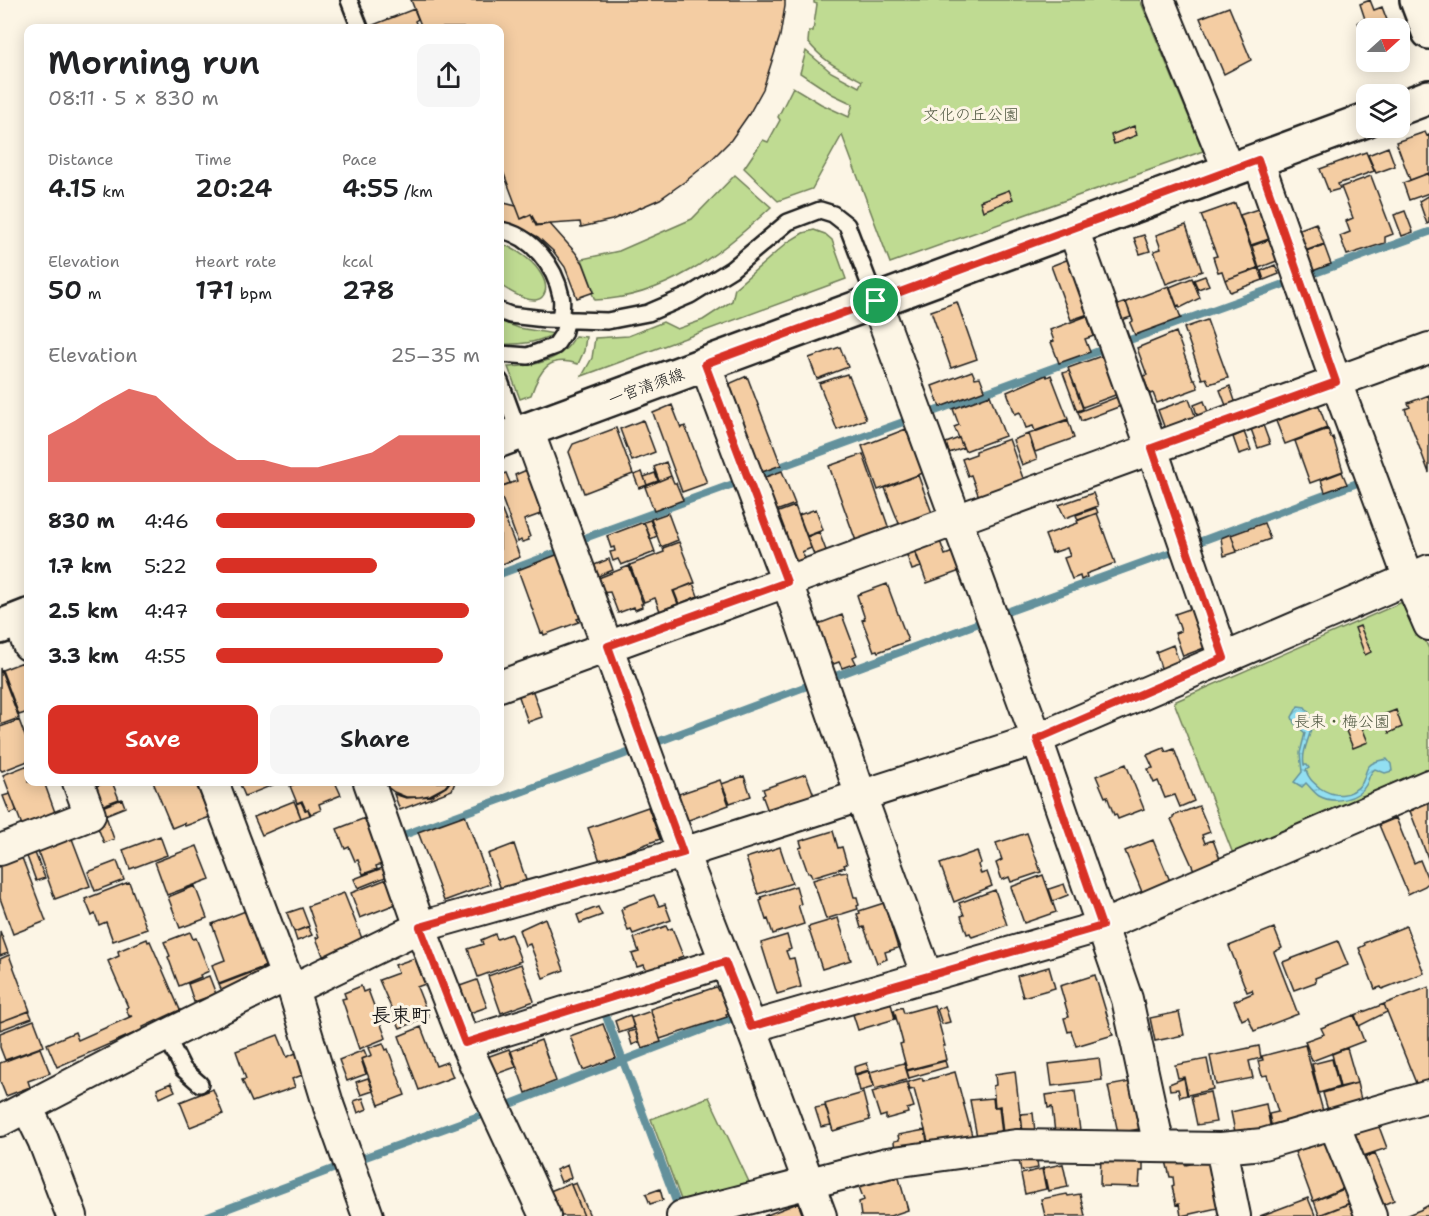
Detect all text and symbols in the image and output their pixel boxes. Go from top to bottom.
north arrow [1356,18,1410,72]
map controls [1356,18,1410,138]
text: Morning run [48,40,260,85]
button: share [417,44,480,107]
button: layers [1356,84,1410,138]
text: 08:11 · 5 × 830 m [48,85,219,111]
park label: 文化の丘公園 [923,104,1019,125]
text: Distance [48,149,114,170]
text: Time [195,149,232,170]
text: Pace [342,149,377,170]
text: 4.15 [48,170,97,205]
text: 20:24 [195,170,273,205]
text: 4:55 [342,170,399,205]
text: km [97,181,125,202]
text: /km [399,181,433,202]
text: Elevation [48,251,120,272]
text: Heart rate [195,251,277,272]
text: kcal [342,251,373,272]
text: 50 [48,272,82,307]
text: 171 [195,272,234,307]
text: 278 [342,272,395,307]
pin [850,275,901,326]
text: m [82,283,101,304]
text: bpm [234,283,272,304]
icon: arrive [859,284,892,317]
text: Elevation [48,342,138,368]
text: 25–35 m [390,342,480,368]
street label: 一宮清須線 [605,363,687,410]
text: 830 m [48,508,115,534]
text: 4:46 [144,508,189,534]
text: 1.7 km [48,553,112,579]
text: 5:22 [144,553,187,579]
text: 2.5 km [48,598,118,624]
text: 4:47 [144,598,188,624]
text: 3.3 km [48,643,119,669]
text: 4:55 [144,643,186,669]
button: Save [48,705,258,774]
button: Share [270,705,480,774]
park label: 長束・梅公園 [1294,711,1390,732]
district label: 長束町 [371,1002,431,1028]

